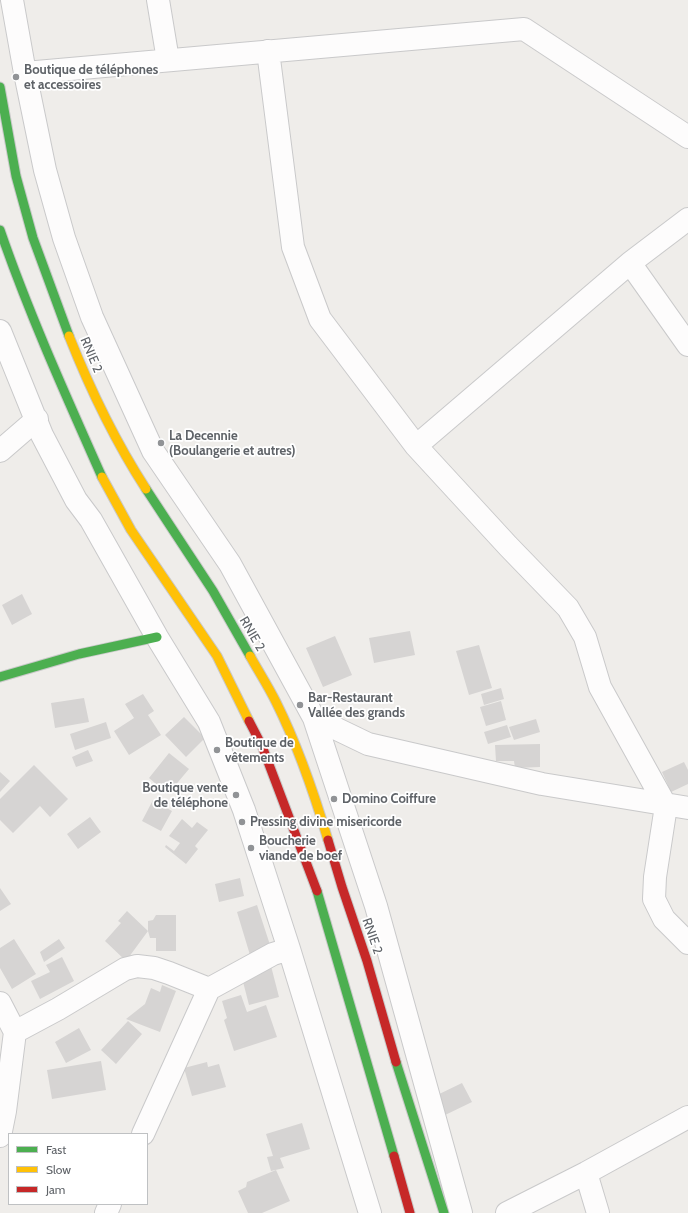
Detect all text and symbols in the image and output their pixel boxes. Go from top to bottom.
place label: Boutique de téléphones et accessoires [24,62,158,93]
marker: Boutique de téléphones et accessoires [11,72,21,82]
street label: RNIE 2 [77,335,105,375]
place label: La Decennie (Boulangerie et autres) [169,428,296,459]
marker: La Decennie (Boulangerie et autres) [156,438,166,448]
street label: RNIE 2 [236,614,268,654]
place label: Bar-Restaurant Vallée des grands [308,690,405,721]
marker: Bar-Restaurant Vallée des grands [295,700,305,710]
place label: Boutique de vêtements [225,735,294,766]
marker: Boutique de vêtements [212,745,222,755]
place label: Boutique vente de téléphone [142,780,228,811]
marker: Boutique vente de téléphone [231,790,241,800]
place label: Domino Coiffure [342,791,436,807]
marker: Domino Coiffure [329,794,339,804]
place label: Pressing divine misericorde [250,814,402,830]
marker: Pressing divine misericorde [237,817,247,827]
place label: Boucherie viande de boef [259,833,342,864]
marker: Boucherie viande de boef [246,843,256,853]
street label: RNIE 2 [359,916,385,956]
legend [8,1133,148,1205]
text: Fast [46,1142,66,1157]
text: Slow [46,1162,71,1177]
text: Jam [46,1182,65,1197]

